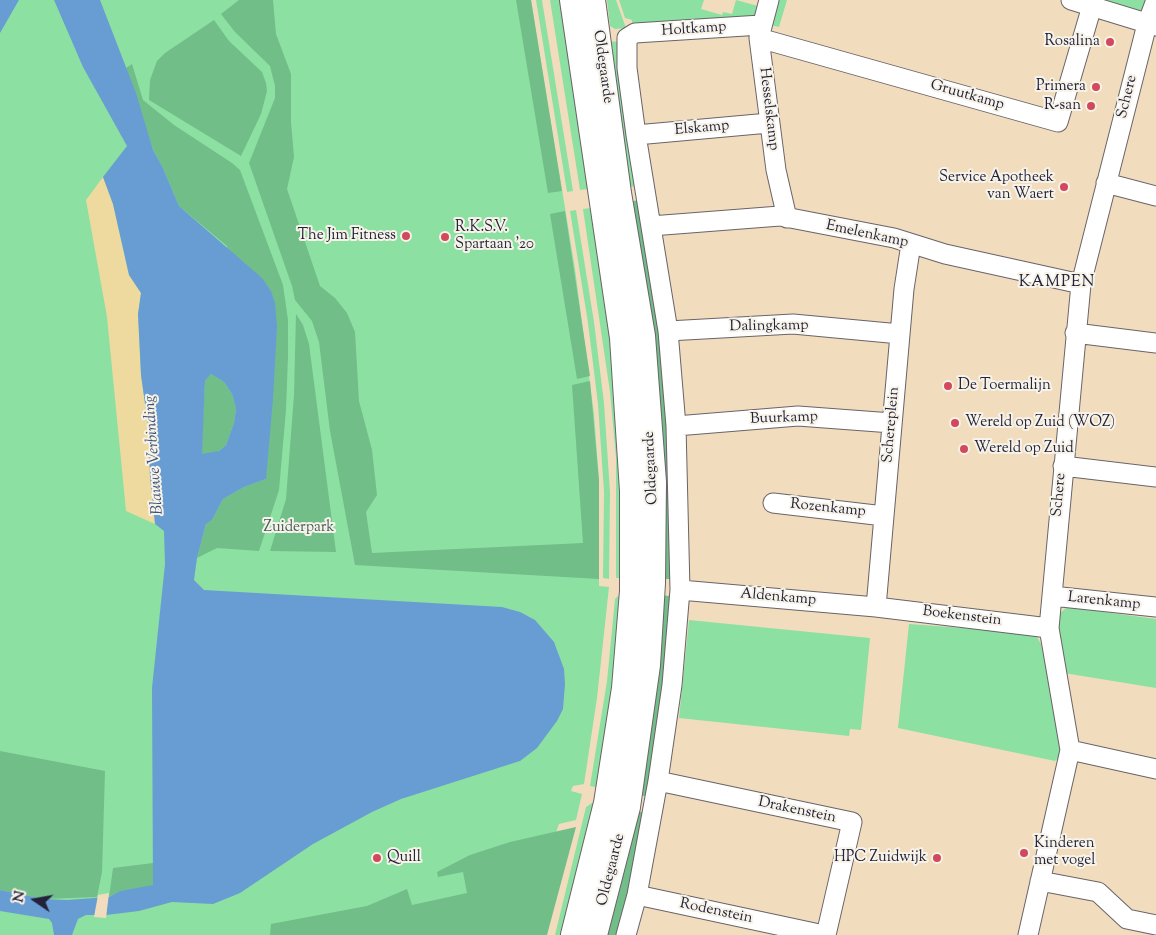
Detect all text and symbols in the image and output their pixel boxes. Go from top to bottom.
street label: Holtkamp [661,19,727,41]
street label: Oldegaarde [588,29,616,105]
place label: Rosalina [1044,33,1100,51]
marker: Rosalina [1104,36,1116,48]
street label: Hesselskamp [754,67,782,151]
street label: Schere [1114,74,1142,120]
street label: Gruutkamp [928,77,1006,115]
place label: Primera [1036,78,1086,96]
marker: Primera [1090,81,1102,93]
place label: R-san [1044,97,1081,115]
marker: R-san [1085,100,1097,112]
street label: Elskamp [674,118,730,140]
place label: Service Apotheek van Waert [939,169,1054,204]
marker: Service Apotheek van Waert [1058,181,1070,193]
street label: Emelenkamp [824,217,910,253]
place label: R.K.S.V. Spartaan '20 [455,219,534,254]
place label: The Jim Fitness [298,227,396,245]
marker: The Jim Fitness [400,230,412,242]
marker: R.K.S.V. Spartaan '20 [439,231,451,243]
district label: KAMPEN [1018,273,1096,293]
street label: Dalingkamp [729,317,809,337]
place label: De Toermalijn [958,377,1051,395]
marker: De Toermalijn [942,380,954,392]
street label: Schereplein [880,386,904,464]
water label: Blauwe Verbinding [141,395,169,515]
street label: Buurkamp [750,409,818,429]
place label: Wereld op Zuid (WOZ) [965,414,1115,432]
marker: Wereld op Zuid (WOZ) [949,417,961,429]
street label: Oldegaarde [641,431,663,505]
place label: Wereld op Zuid [974,440,1074,458]
marker: Wereld op Zuid [958,443,970,455]
street label: Schere [1049,472,1071,518]
street label: Rozenkamp [789,496,867,522]
park label: Zuiderpark [264,519,334,537]
street label: Aldenkamp [739,586,817,610]
street label: Larenkamp [1067,589,1141,615]
street label: Boekenstein [921,603,1003,631]
street label: Drakenstein [756,794,838,828]
street label: Oldegaarde [594,832,630,908]
place label: Kinderen met vogel [1034,835,1095,870]
marker: Kinderen met vogel [1018,847,1030,859]
place label: Quill [387,849,421,867]
place label: HPC Zuidwijk [834,849,927,867]
marker: Quill [371,852,383,864]
marker: HPC Zuidwijk [931,852,943,864]
north arrow [10,875,60,925]
text: N [9,889,31,904]
street label: Rodenstein [678,896,754,928]

